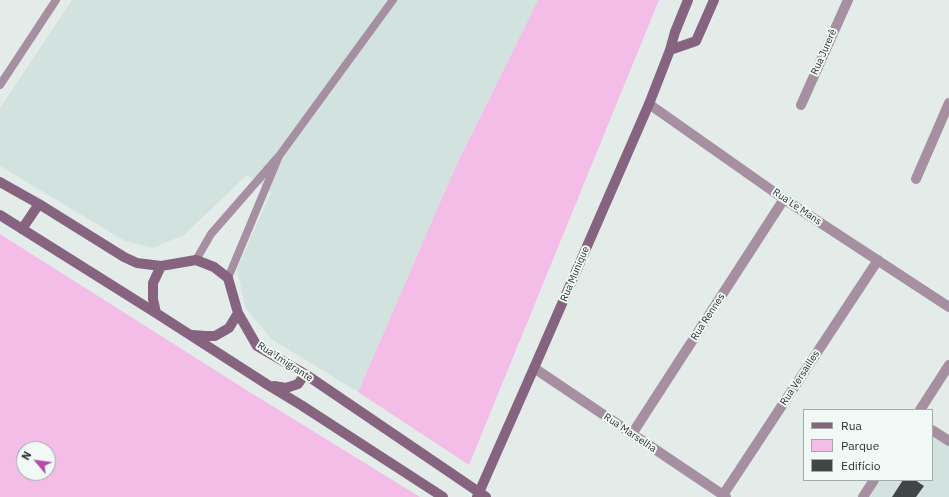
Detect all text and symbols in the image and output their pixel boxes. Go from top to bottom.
street label: Rua Jurerê [809,27,839,77]
street label: Rua Le Mans [770,186,824,228]
street label: Rua Munique [558,245,592,303]
street label: Rua Rennes [688,291,728,343]
street label: Rua Imigrante [255,340,315,384]
street label: Rua Versailles [778,348,822,408]
legend [803,409,933,481]
street label: Rua Marselha [601,411,659,455]
text: Rua [841,418,862,433]
text: Parque [841,438,879,453]
north arrow [16,441,56,481]
text: N [18,449,34,463]
text: Edifício [841,458,880,473]

